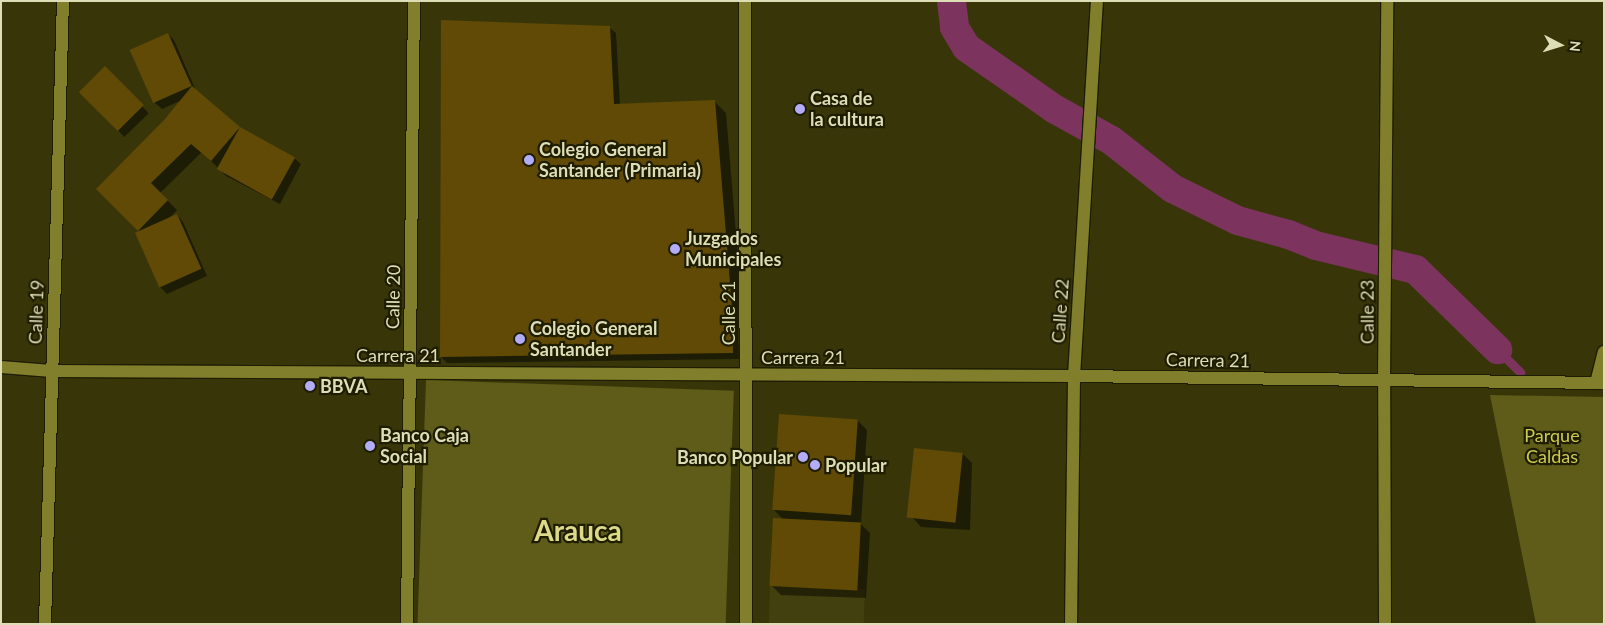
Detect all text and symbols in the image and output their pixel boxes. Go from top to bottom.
north arrow [1535,20,1585,70]
text: N [1567,40,1584,52]
place label: Casa de la cultura [810,88,884,130]
marker: Casa de la cultura [794,103,806,115]
place label: Colegio General Santander (Primaria) [539,139,701,182]
marker: Colegio General Santander (Primaria) [523,154,535,166]
place label: Juzgados Municipales [685,228,781,270]
marker: Juzgados Municipales [669,243,681,255]
street label: Calle 20 [382,265,404,329]
street label: Calle 22 [1047,278,1073,344]
street label: Calle 19 [24,279,48,345]
street label: Calle 23 [1356,280,1378,344]
street label: Calle 21 [717,281,739,345]
place label: Colegio General Santander [530,318,657,360]
marker: Colegio General Santander [514,333,526,345]
street label: Carrera 21 [356,344,440,366]
street label: Carrera 21 [761,346,845,368]
street label: Carrera 21 [1166,348,1250,372]
place label: BBVA [320,375,367,397]
marker: BBVA [304,380,316,392]
place label: Banco Caja Social [380,425,469,468]
park label: Parque Caldas [1524,425,1580,468]
marker: Banco Caja Social [364,440,376,452]
place label: Banco Popular [677,446,793,468]
marker: Banco Popular [797,451,809,463]
place label: Popular [825,454,887,476]
marker: Popular [809,459,821,471]
district label: Arauca [534,513,622,547]

